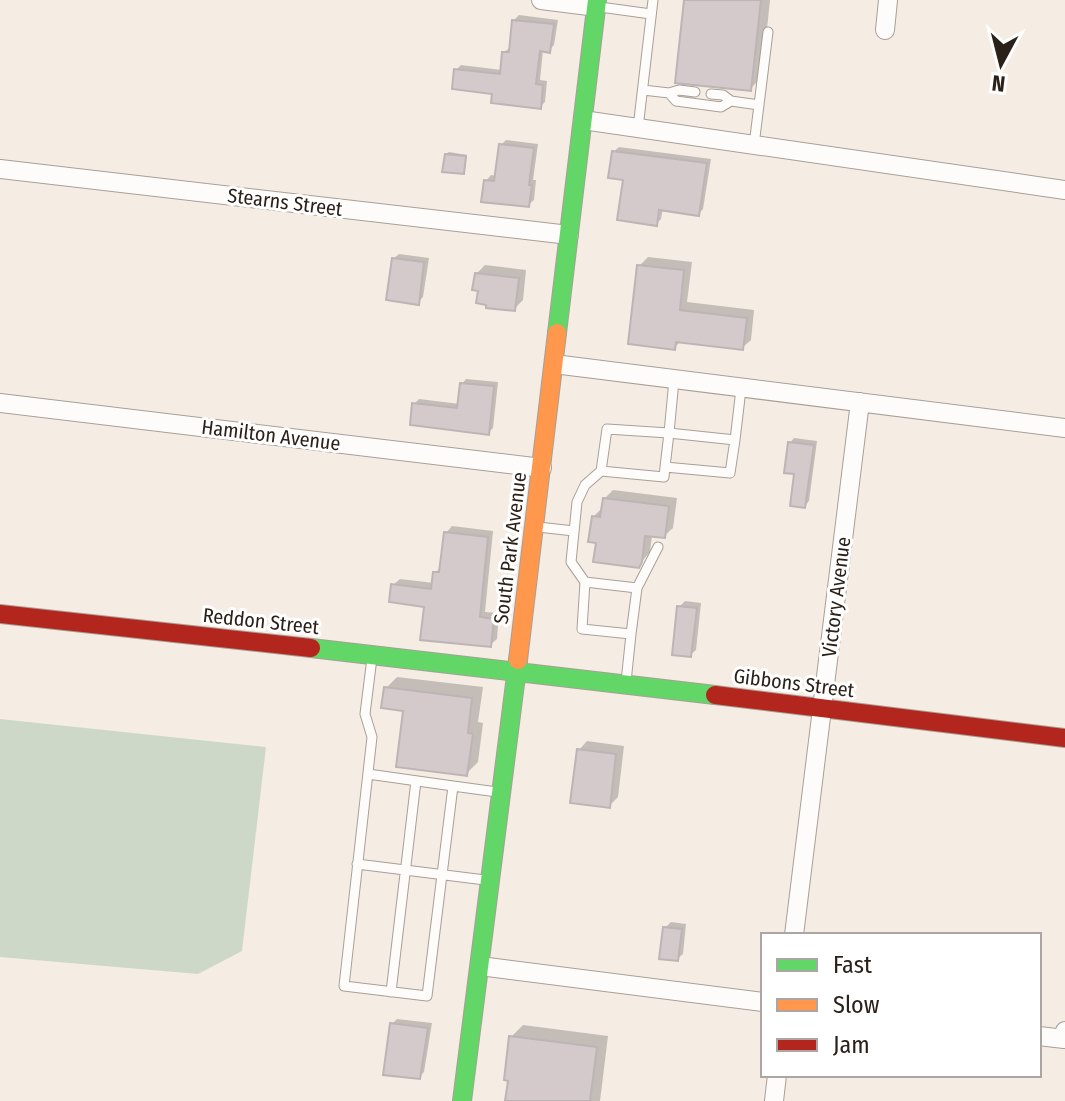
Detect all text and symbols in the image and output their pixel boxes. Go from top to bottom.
north arrow [961,24,1041,104]
text: N [990,69,1007,98]
street label: Stearns Street [226,183,344,221]
street label: Hamilton Avenue [200,415,342,455]
street label: South Park Avenue [489,471,531,625]
street label: Victory Avenue [817,535,855,659]
street label: Reddon Street [202,603,321,639]
street label: Gibbons Street [732,664,856,702]
legend [761,933,1041,1077]
text: Fast [833,951,872,979]
text: Slow [833,991,880,1019]
text: Jam [833,1031,870,1059]

